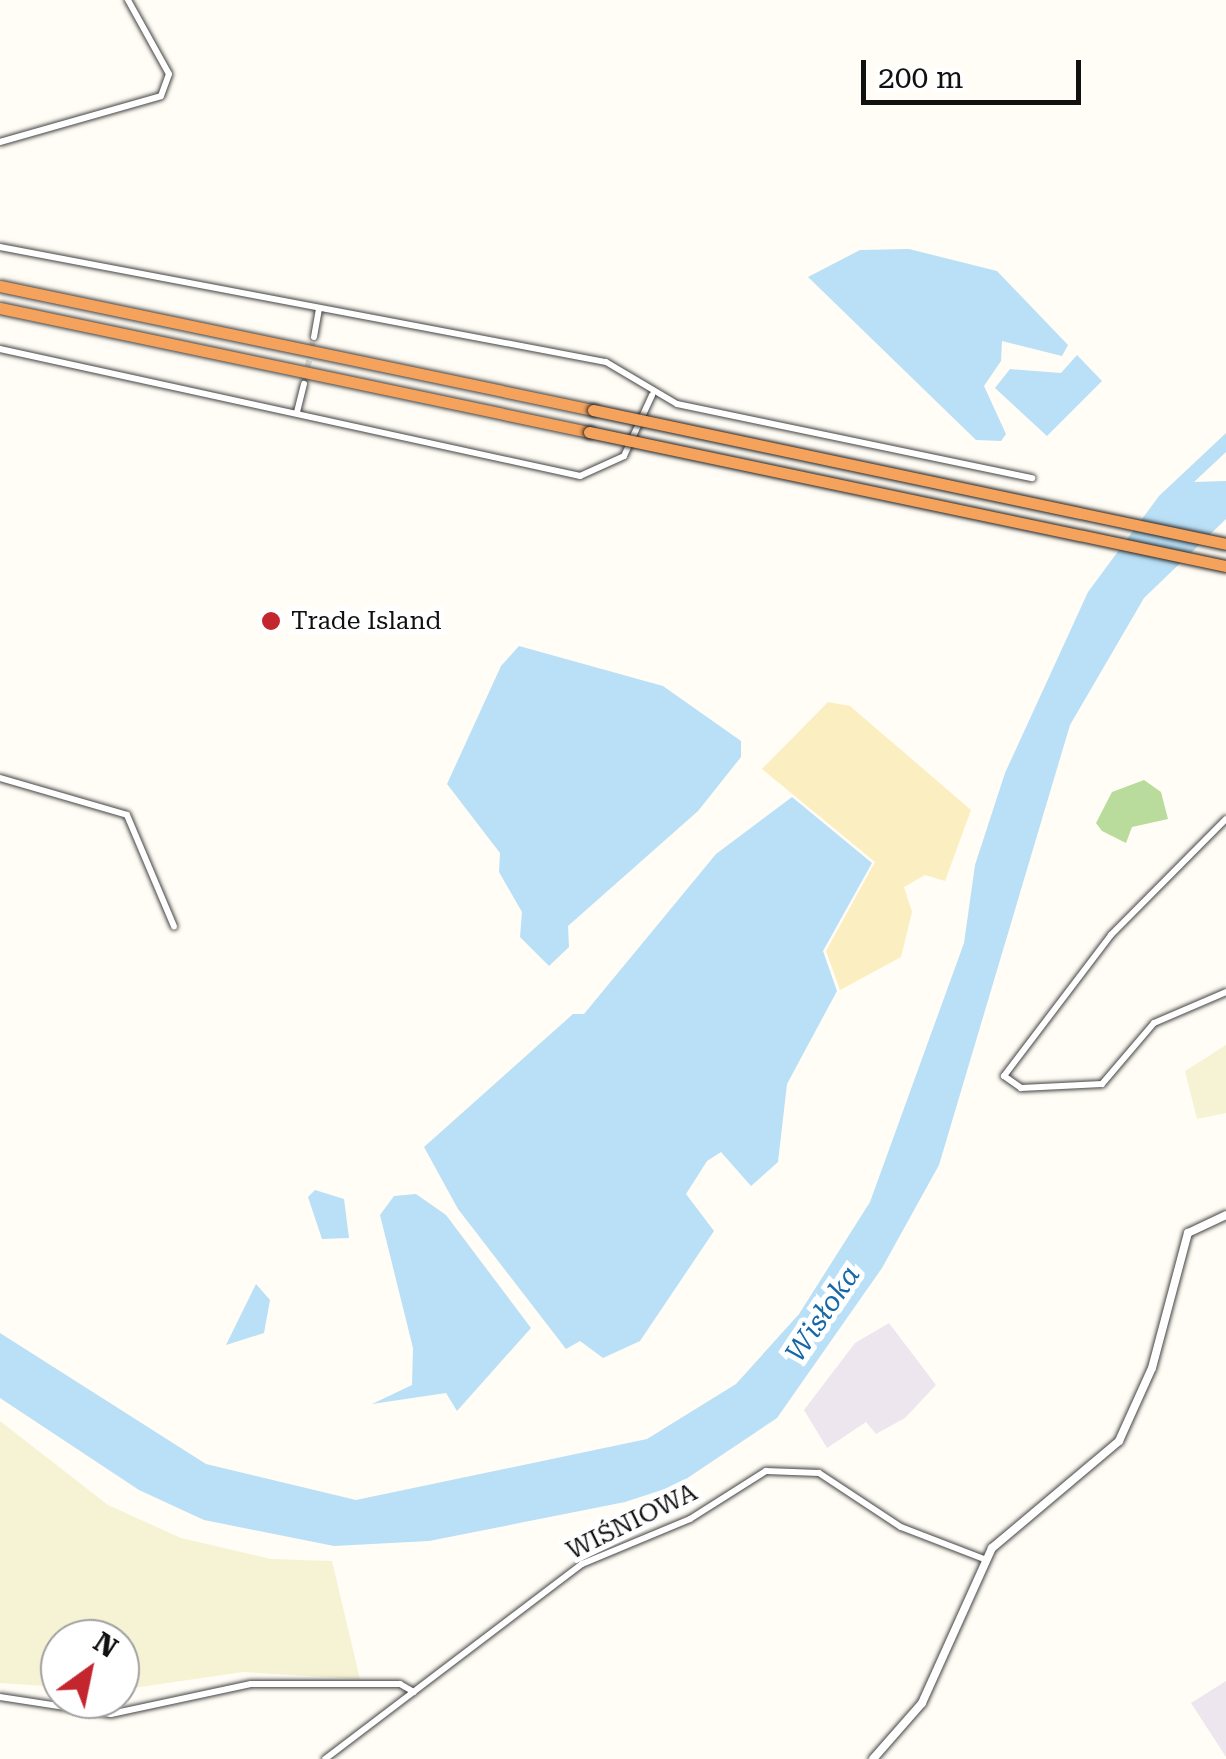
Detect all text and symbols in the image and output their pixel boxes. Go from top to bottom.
scale bar [866,40,1086,102]
text: 200 m [878,60,963,95]
place label: Trade Island [291,606,442,636]
marker: Trade Island [260,610,282,632]
water label: Wisłoka [779,1260,867,1368]
street label: WIŚNIOWA [562,1478,702,1566]
north arrow [40,1619,140,1719]
text: N [87,1625,124,1665]

